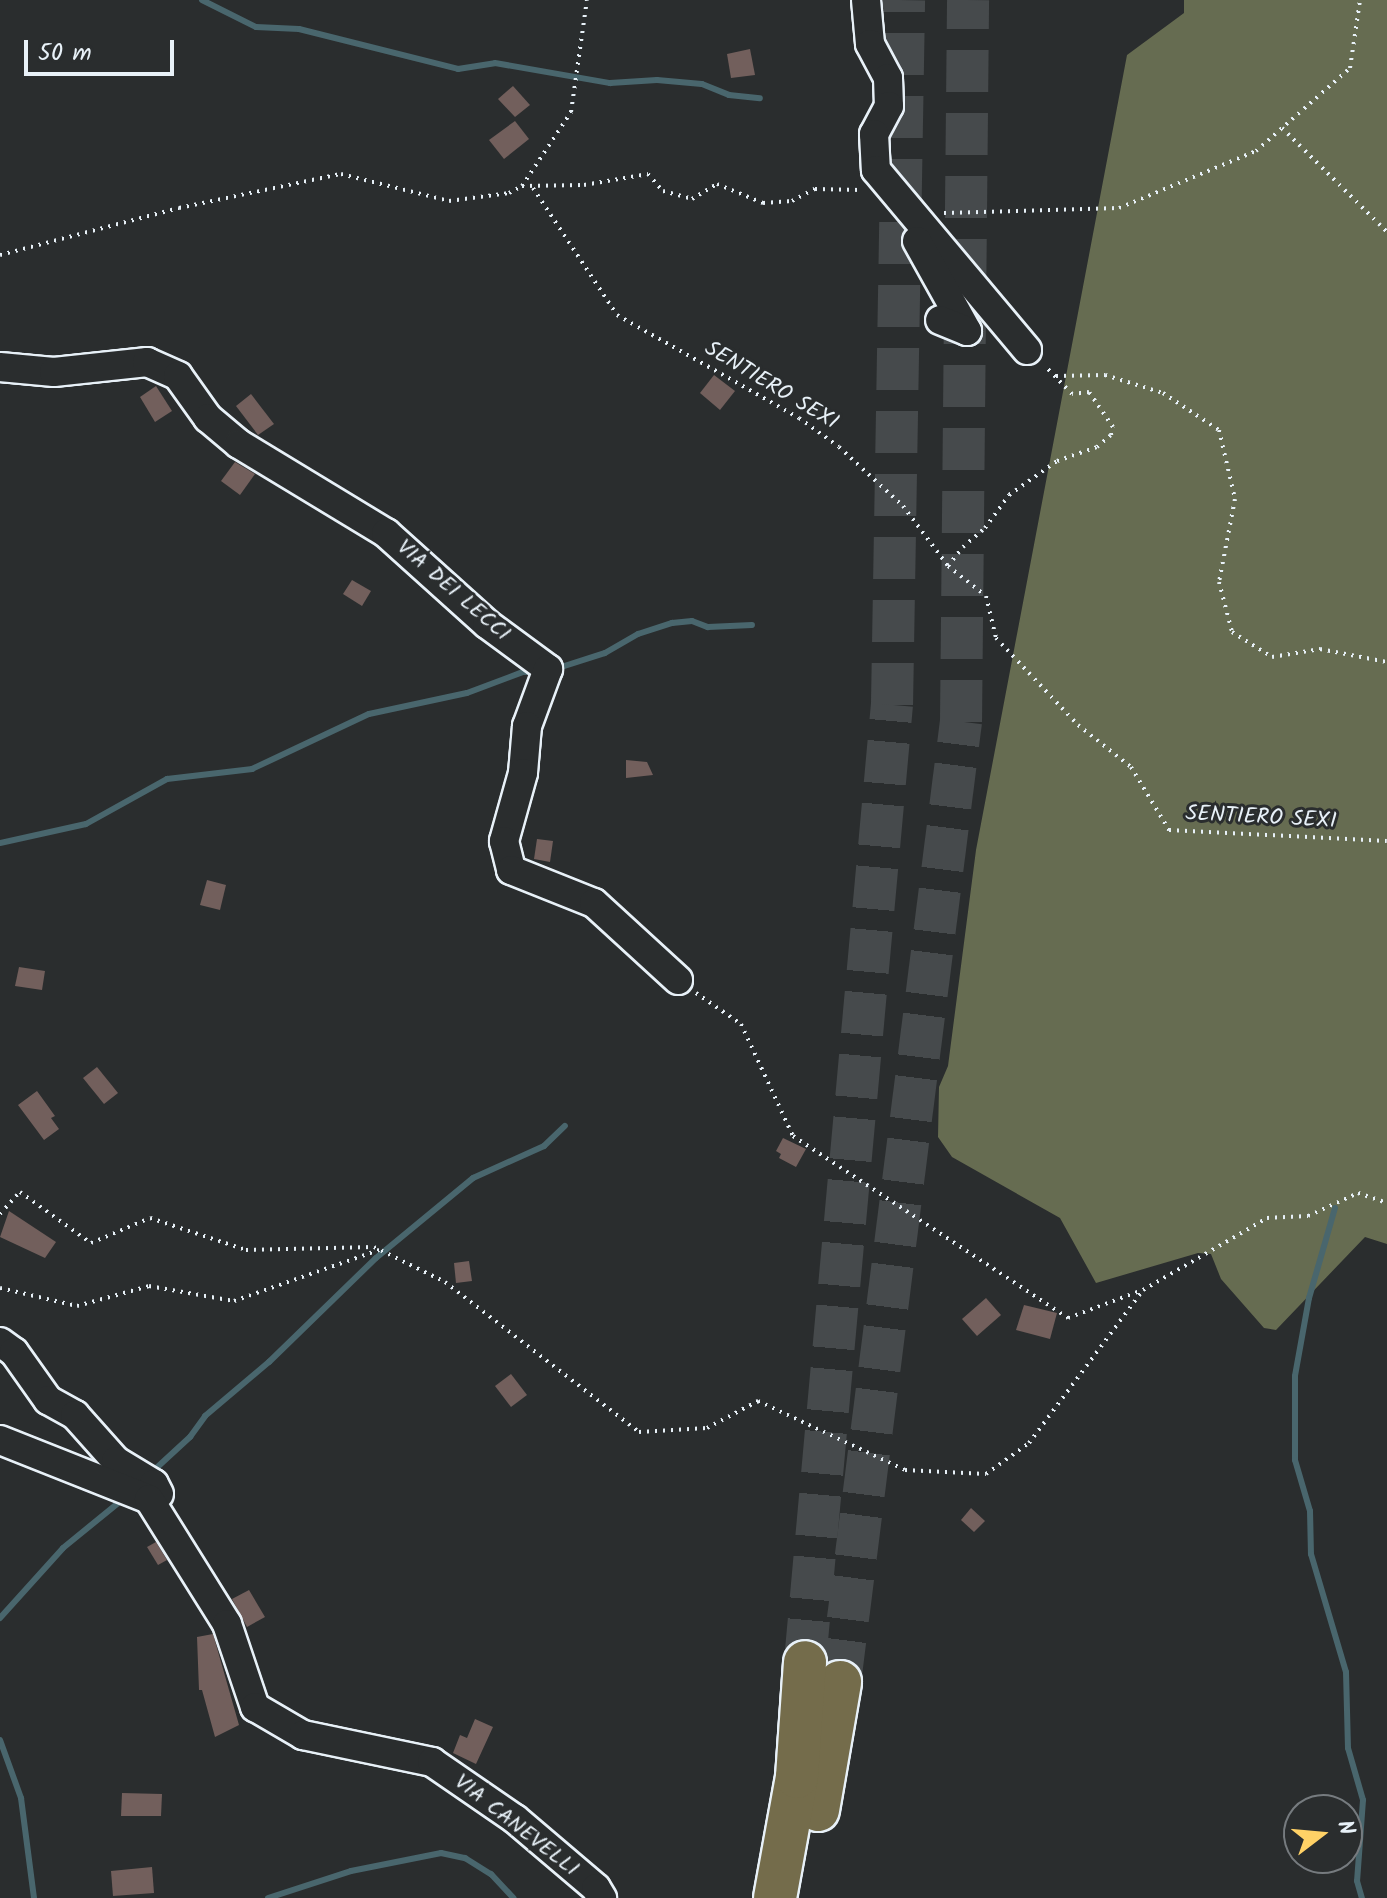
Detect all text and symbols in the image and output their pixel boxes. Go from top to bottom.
scale bar [28,24,178,74]
text: 50 m [38,34,92,73]
street label: SENTIERO SEXI [699,336,843,436]
street label: VIA DEI LECCI [391,535,515,647]
street label: SENTIERO SEXI [1185,801,1337,835]
street label: VIA CANEVELLI [449,1769,583,1883]
north arrow [1283,1794,1363,1874]
text: N [1326,1816,1363,1839]

